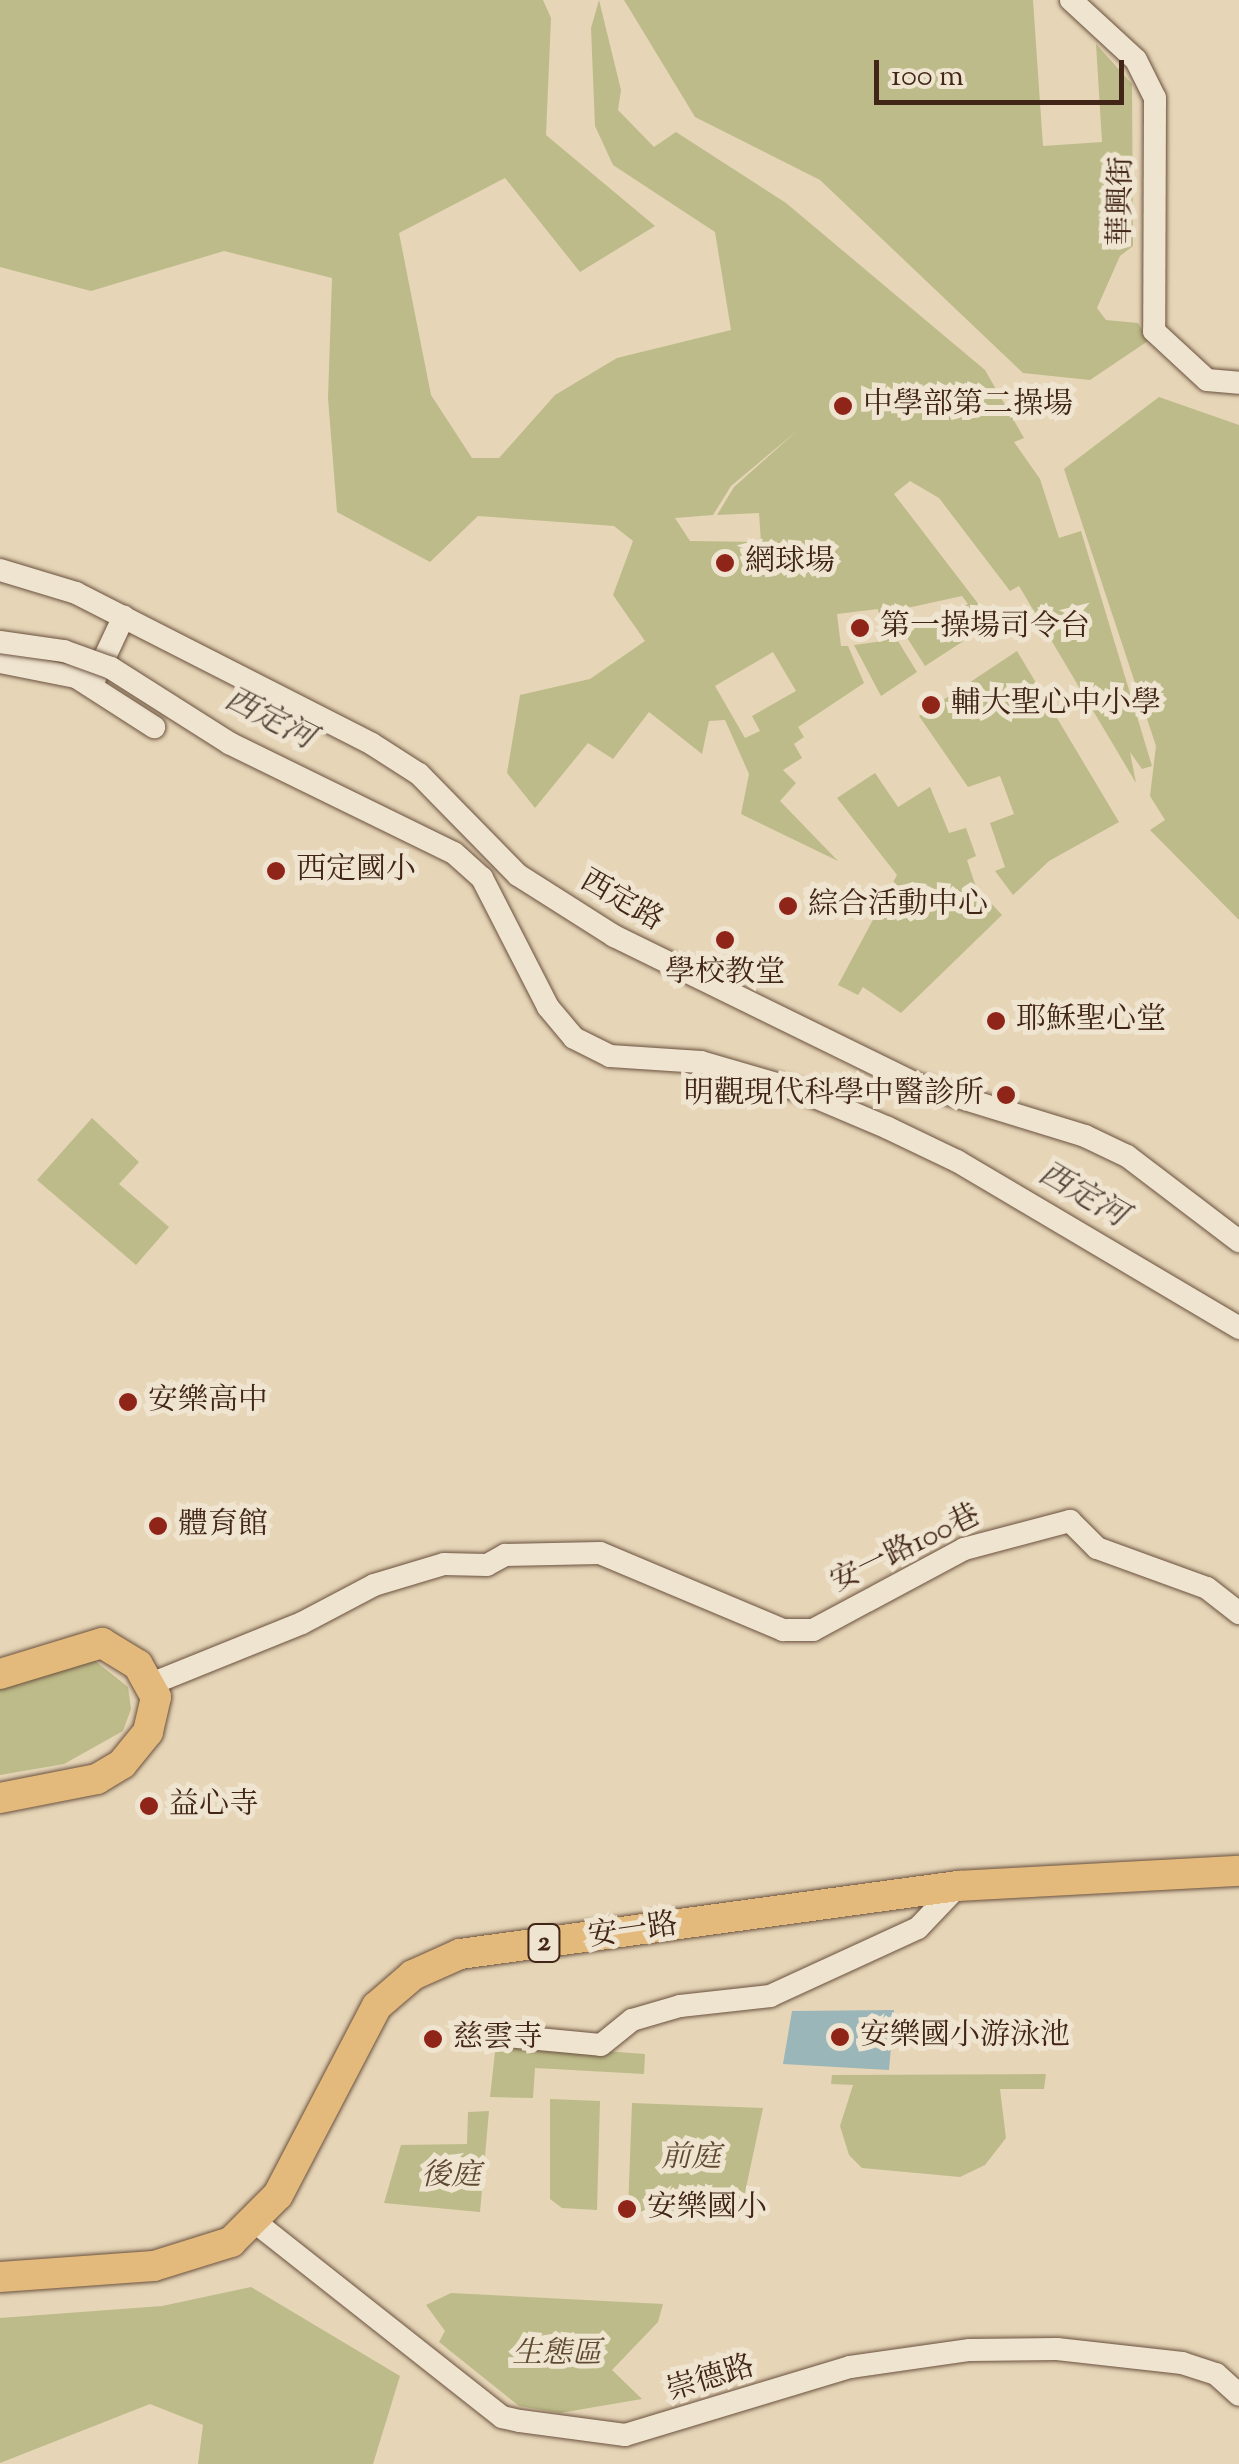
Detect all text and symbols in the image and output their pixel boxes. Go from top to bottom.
scale bar [879,40,1129,102]
text: 100 m [891,56,964,99]
street label: 華興街 [1104,156,1142,246]
place label: 中學部第二操場 [863,388,1073,424]
marker: 中學部第二操場 [832,395,854,417]
place label: 網球場 [745,545,835,581]
marker: 網球場 [714,552,736,574]
place label: 第一操場司令台 [880,610,1090,646]
marker: 第一操場司令台 [849,617,871,639]
water label: 西定河 [218,681,320,759]
place label: 輔大聖心中小學 [951,687,1161,723]
marker: 輔大聖心中小學 [920,694,942,716]
place label: 西定國小 [296,853,416,889]
marker: 西定國小 [265,860,287,882]
street label: 西定路 [573,864,669,940]
place label: 綜合活動中心 [808,888,988,924]
marker: 綜合活動中心 [777,895,799,917]
marker: 學校教堂 [714,929,736,951]
place label: 學校教堂 [665,956,785,992]
place label: 耶穌聖心堂 [1016,1003,1166,1039]
marker: 耶穌聖心堂 [985,1010,1007,1032]
place label: 明觀現代科學中醫診所 [684,1077,984,1113]
marker: 明觀現代科學中醫診所 [993,1082,1019,1108]
water label: 西定河 [1031,1155,1133,1237]
place label: 安樂高中 [148,1384,268,1420]
marker: 安樂高中 [117,1391,139,1413]
street label: 安一路100巷 [825,1498,987,1602]
place label: 體育館 [178,1508,268,1544]
marker: 體育館 [147,1515,169,1537]
place label: 益心寺 [169,1788,259,1824]
marker: 益心寺 [138,1795,160,1817]
street label: 安一路 [586,1908,680,1956]
road number: 2 [526,1920,562,1966]
place label: 安樂國小游泳池 [860,2019,1070,2055]
place label: 慈雲寺 [453,2021,543,2057]
marker: 安樂國小游泳池 [829,2026,851,2048]
marker: 慈雲寺 [422,2028,444,2050]
park label: 前庭 [661,2141,721,2177]
park label: 後庭 [421,2159,481,2195]
place label: 安樂國小 [647,2191,767,2227]
marker: 安樂國小 [616,2198,638,2220]
park label: 生態區 [512,2337,602,2373]
street label: 崇德路 [663,2350,759,2410]

